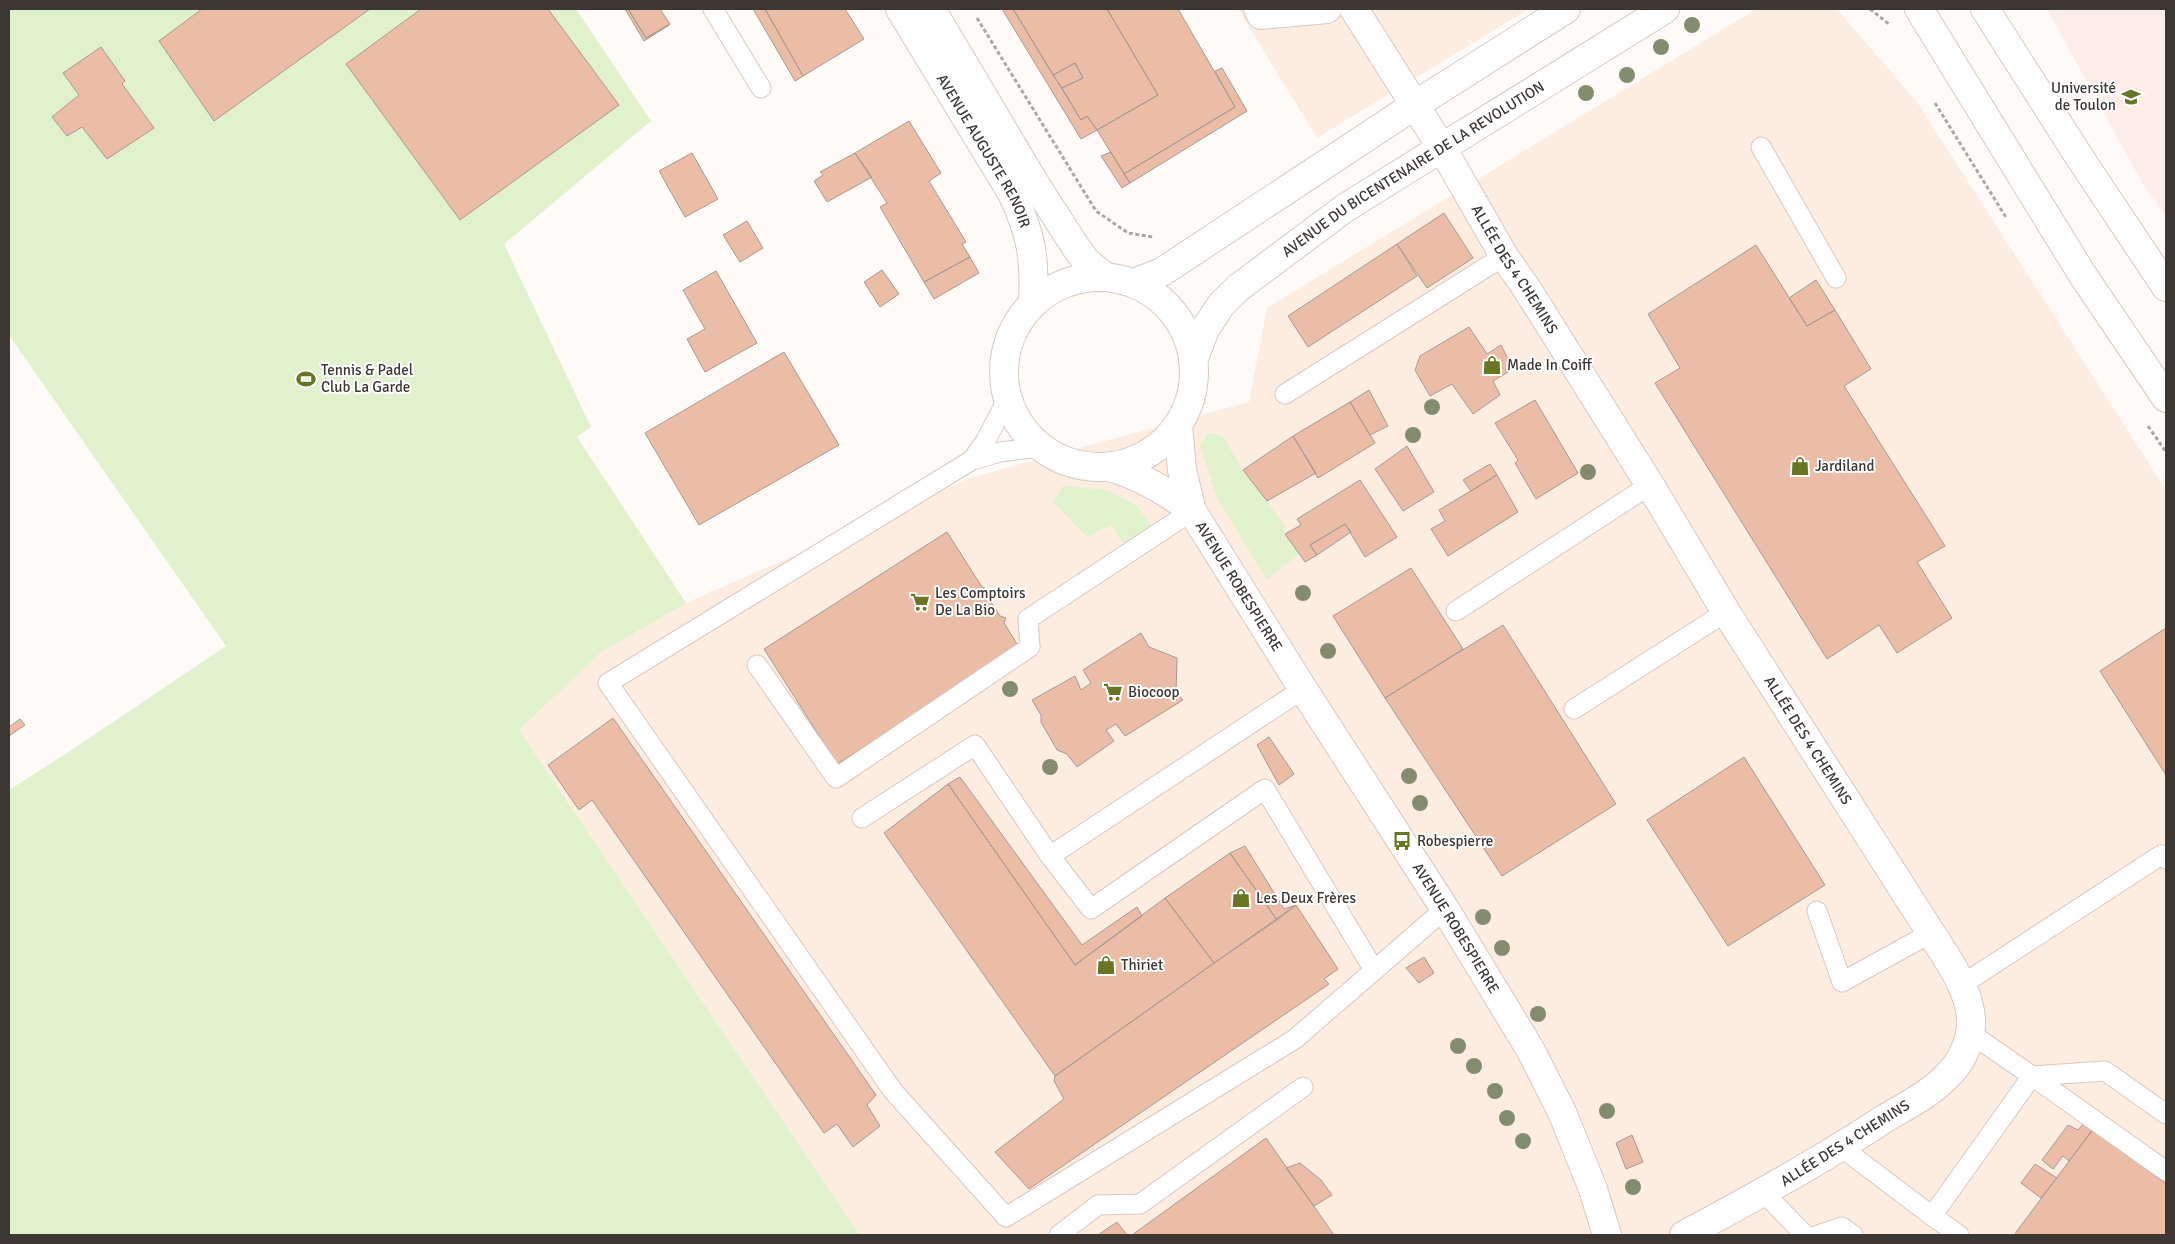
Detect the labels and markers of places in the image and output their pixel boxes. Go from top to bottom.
place label: Université de Toulon [2051,79,2116,114]
school or university icon: Université de Toulon [2120,86,2142,108]
shop icon: Made In Coiff [1481,354,1503,376]
place label: Made In Coiff [1507,356,1593,374]
place label: Tennis & Padel Club La Garde [321,361,413,396]
sports icon: Tennis & Padel Club La Garde [295,368,317,390]
shop icon: Jardiland [1789,455,1811,477]
place label: Jardiland [1815,457,1874,475]
place label: Les Comptoirs De La Bio [935,584,1026,619]
supermarket icon: Les Comptoirs De La Bio [909,591,931,613]
supermarket icon: Biocoop [1102,681,1124,703]
place label: Biocoop [1128,683,1180,701]
bus stop icon: Robespierre [1391,830,1413,852]
place label: Robespierre [1417,832,1493,850]
shop icon: Les Deux Frères [1230,887,1252,909]
place label: Les Deux Frères [1256,889,1356,907]
shop icon: Thiriet [1095,954,1117,976]
place label: Thiriet [1121,956,1163,974]

